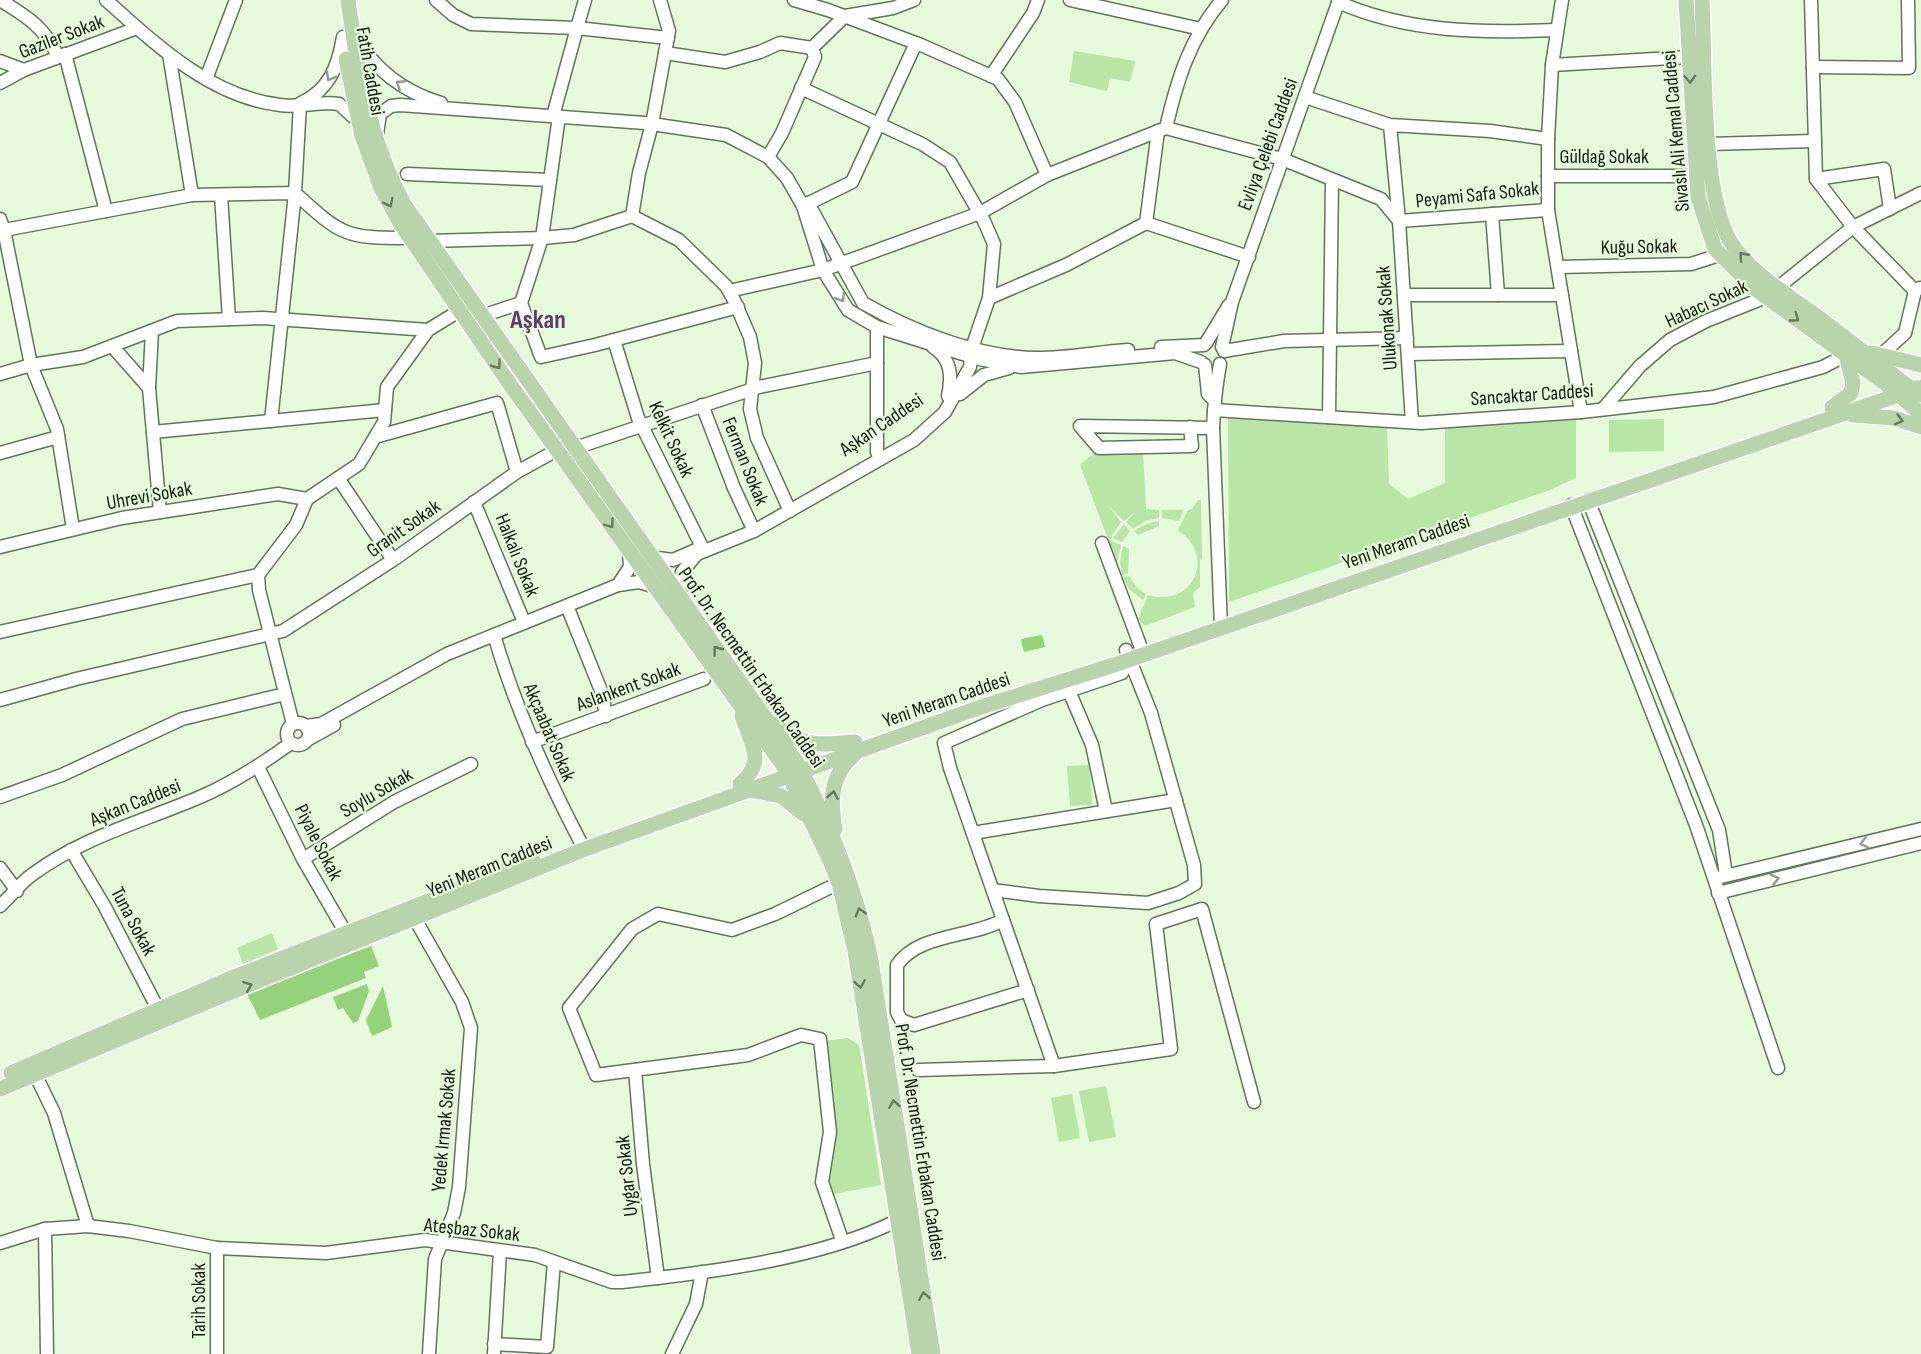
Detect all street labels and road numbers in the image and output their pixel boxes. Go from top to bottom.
street label: Gaziler Sokak [16,10,108,64]
street label: Fatih Caddesi [350,25,390,117]
street label: Sivaslı Ali Kemal Caddesi [1657,49,1695,213]
street label: Evliya Çelebi Caddesi [1233,75,1303,214]
street label: Güldağ Sokak [1559,145,1649,169]
street label: Peyami Safa Sokak [1414,177,1540,213]
street label: Kuğu Sokak [1601,234,1678,260]
street label: Ulukonak Sokak [1371,265,1403,371]
street label: Habacı Sokak [1661,274,1752,333]
street label: Sancaktar Caddesi [1470,379,1594,411]
street label: Aşkan Caddesi [834,388,928,462]
street label: Kelkit Sokak [643,398,699,481]
street label: Ferman Sokak [716,414,774,509]
street label: Uhrevi Sokak [105,477,194,515]
street label: Granit Sokak [362,495,445,563]
street label: Yeni Meram Caddesi [1340,509,1473,575]
street label: Halkalı Sokak [490,510,545,601]
street label: Prof. Dr. Necmettin Erbakan Caddesi [673,563,830,773]
street label: Aslankent Sokak [572,657,684,717]
street label: Yeni Meram Caddesi [880,667,1013,733]
street label: Akçaabat Sokak [517,679,581,785]
street label: Soylu Sokak [336,762,417,823]
street label: Aşkan Caddesi [86,774,184,832]
street label: Piyale Sokak [289,800,348,885]
street label: Yeni Meram Caddesi [423,831,555,903]
street label: Tuna Sokak [105,883,161,960]
street label: Prof. Dr. Necmettin Erbakan Caddesi [889,1022,951,1262]
street label: Yedek Irmak Sokak [427,1067,461,1193]
street label: Uygar Sokak [611,1134,643,1218]
street label: Ateşbaz Sokak [422,1213,521,1247]
street label: Tarih Sokak [187,1263,211,1339]

